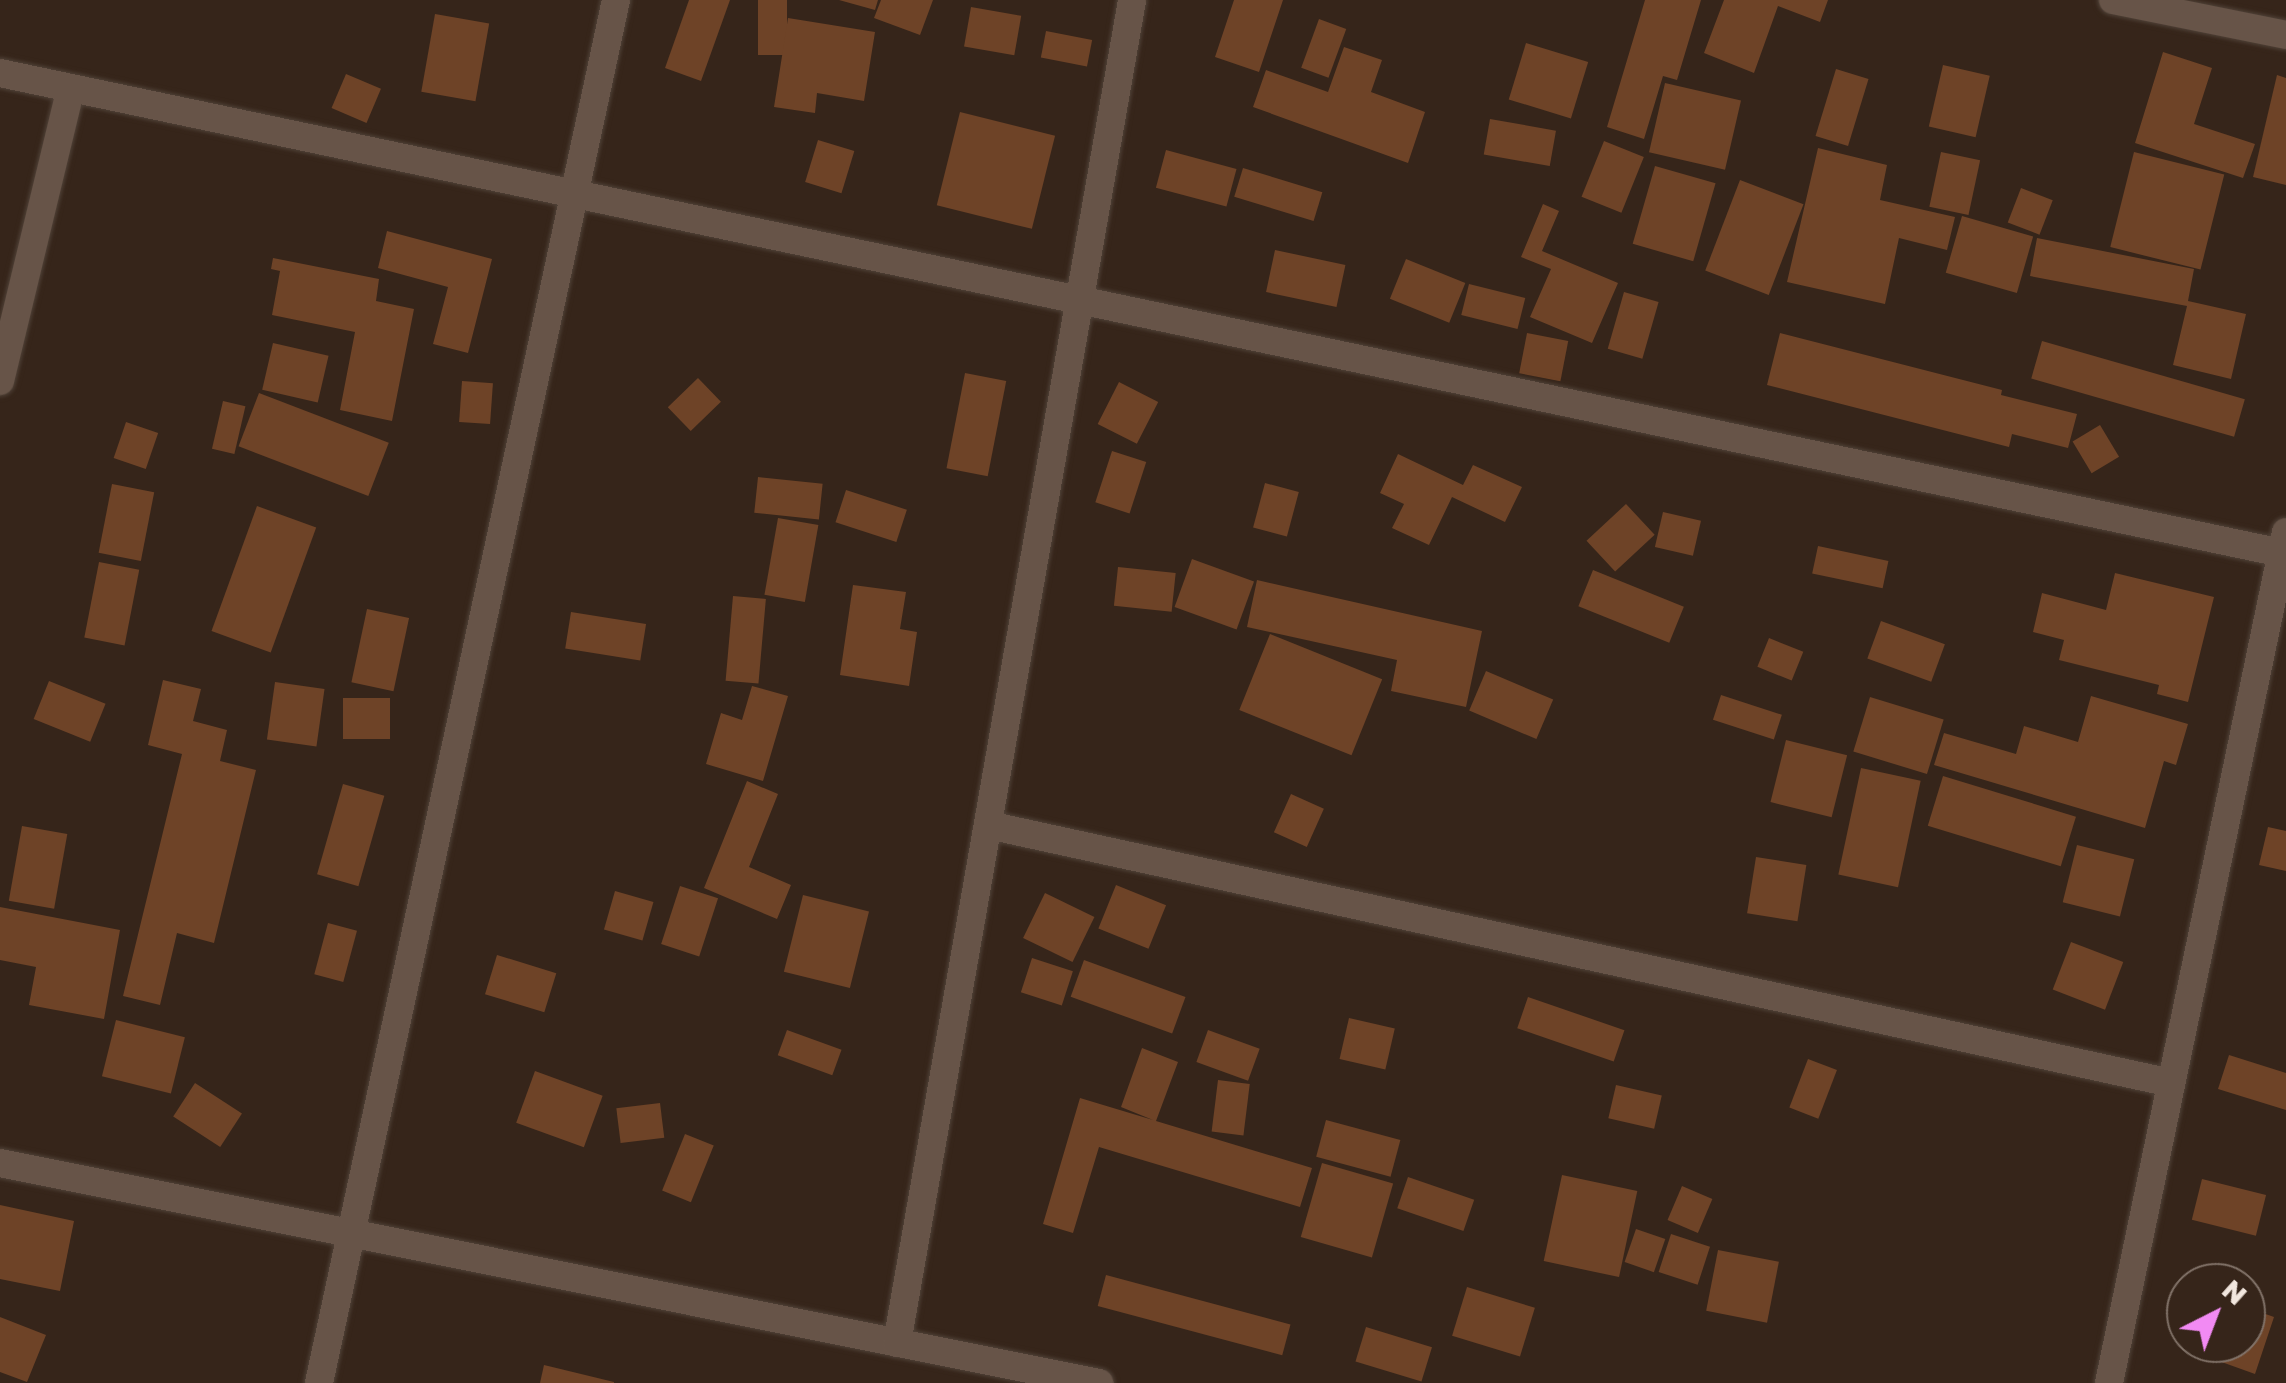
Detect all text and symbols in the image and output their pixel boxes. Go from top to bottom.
north arrow [2166,1263,2266,1363]
text: N [2216,1272,2254,1311]

